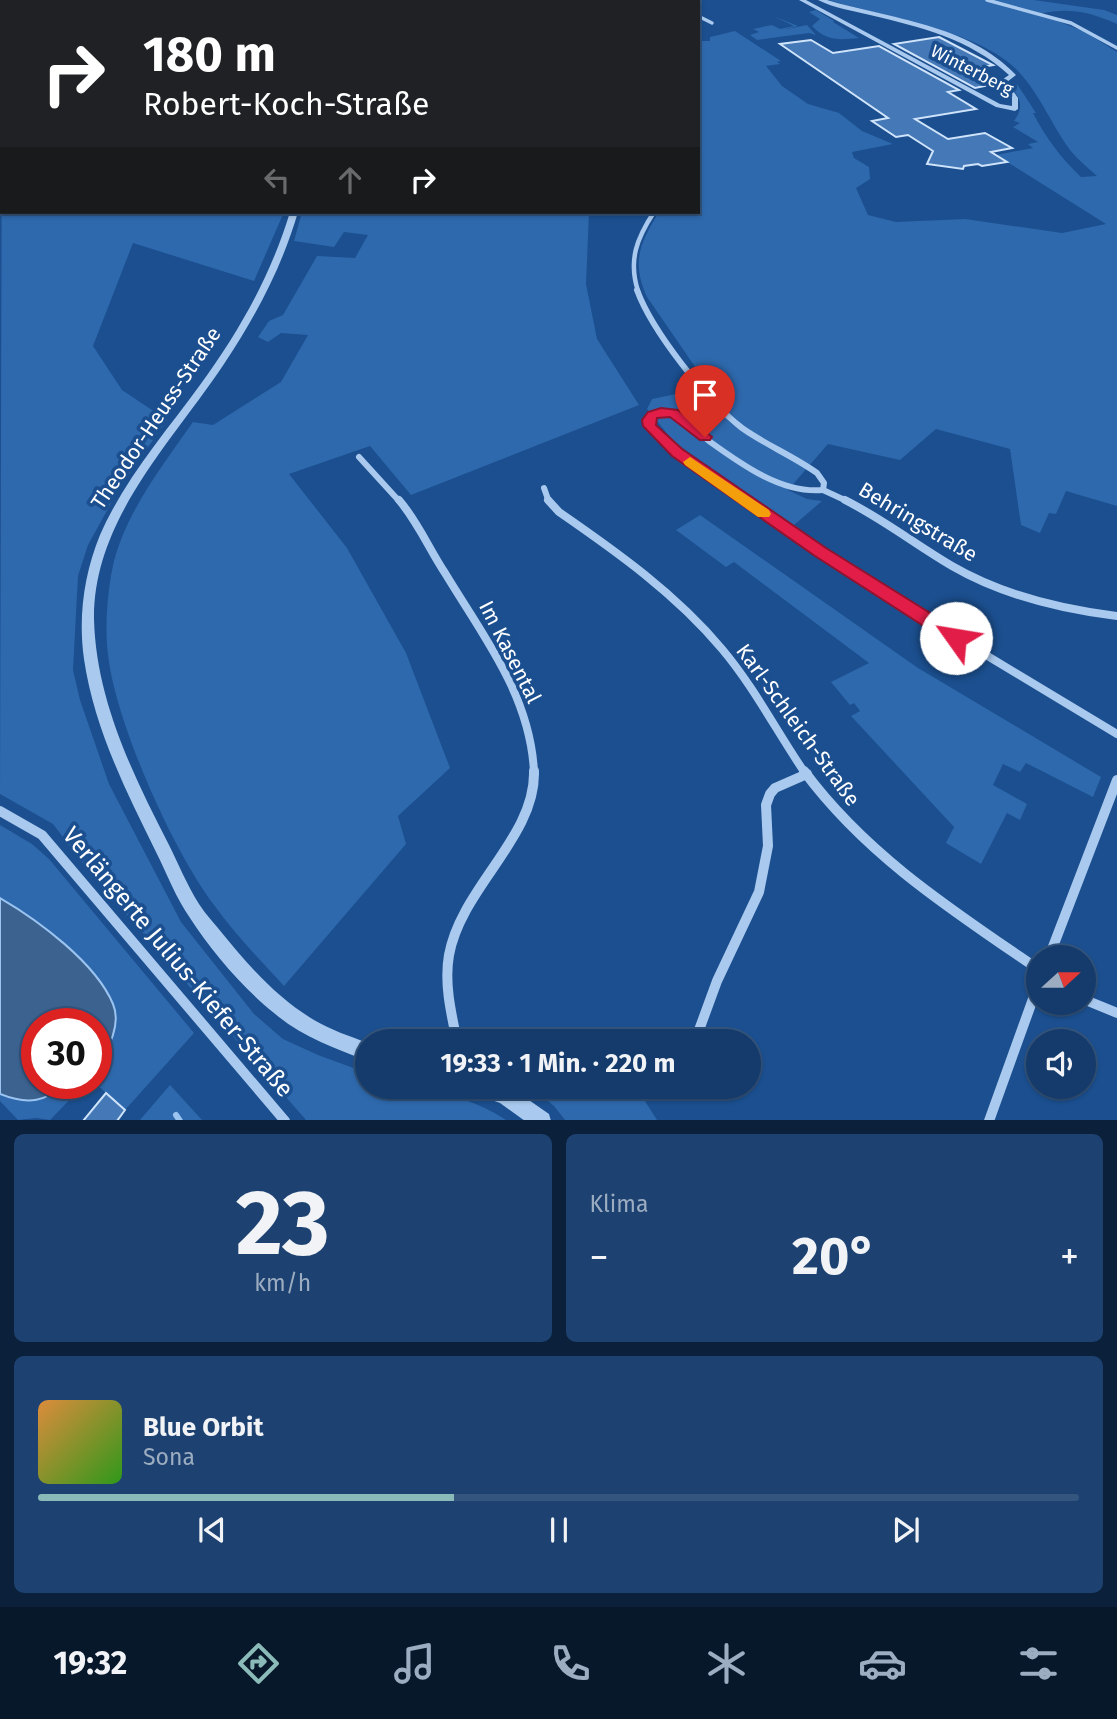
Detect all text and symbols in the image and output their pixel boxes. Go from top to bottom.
text: 180 m [143,25,276,84]
icon: right [28,28,119,119]
street label: Winterberg [927,40,1018,101]
text: Robert-Koch-Straße [143,85,429,123]
icon: left [258,161,296,199]
icon: ahead [331,161,369,199]
icon: right [404,161,442,199]
street label: Theodor-Heuss-Straße [85,322,227,514]
pin [675,365,735,437]
icon: arrive [686,376,724,414]
street label: Behringstraße [854,476,982,568]
street label: Im Kasental [473,596,547,708]
position arrow [919,601,993,675]
street label: Karl-Schleich-Straße [730,639,866,811]
street label: Verlängerte Julius-Kiefer-Straße [57,821,299,1103]
north arrow [1026,945,1096,1015]
map controls [1026,945,1096,1099]
speed limit sign: 30 [21,1008,112,1099]
button: sound [1026,1029,1096,1099]
text: 19:33 · 1 Min. · 220 m [441,1048,675,1079]
text: 23 [236,1169,330,1278]
text: Klima [590,1190,649,1218]
text: 20° [792,1225,876,1288]
text: − [590,1234,609,1280]
text: + [1060,1234,1079,1280]
text: km/h [254,1269,311,1297]
text: Blue Orbit [143,1412,263,1443]
text: Sona [143,1443,195,1471]
icon: previous [193,1511,231,1549]
icon: pause [540,1511,578,1549]
icon: next [887,1511,925,1549]
icon: directions [234,1639,283,1688]
icon: music [390,1639,439,1688]
icon: phone [546,1639,595,1688]
icon: climate [702,1639,751,1688]
icon: car [858,1639,907,1688]
icon: filters [1014,1639,1063,1688]
text: 19:32 [54,1644,127,1682]

